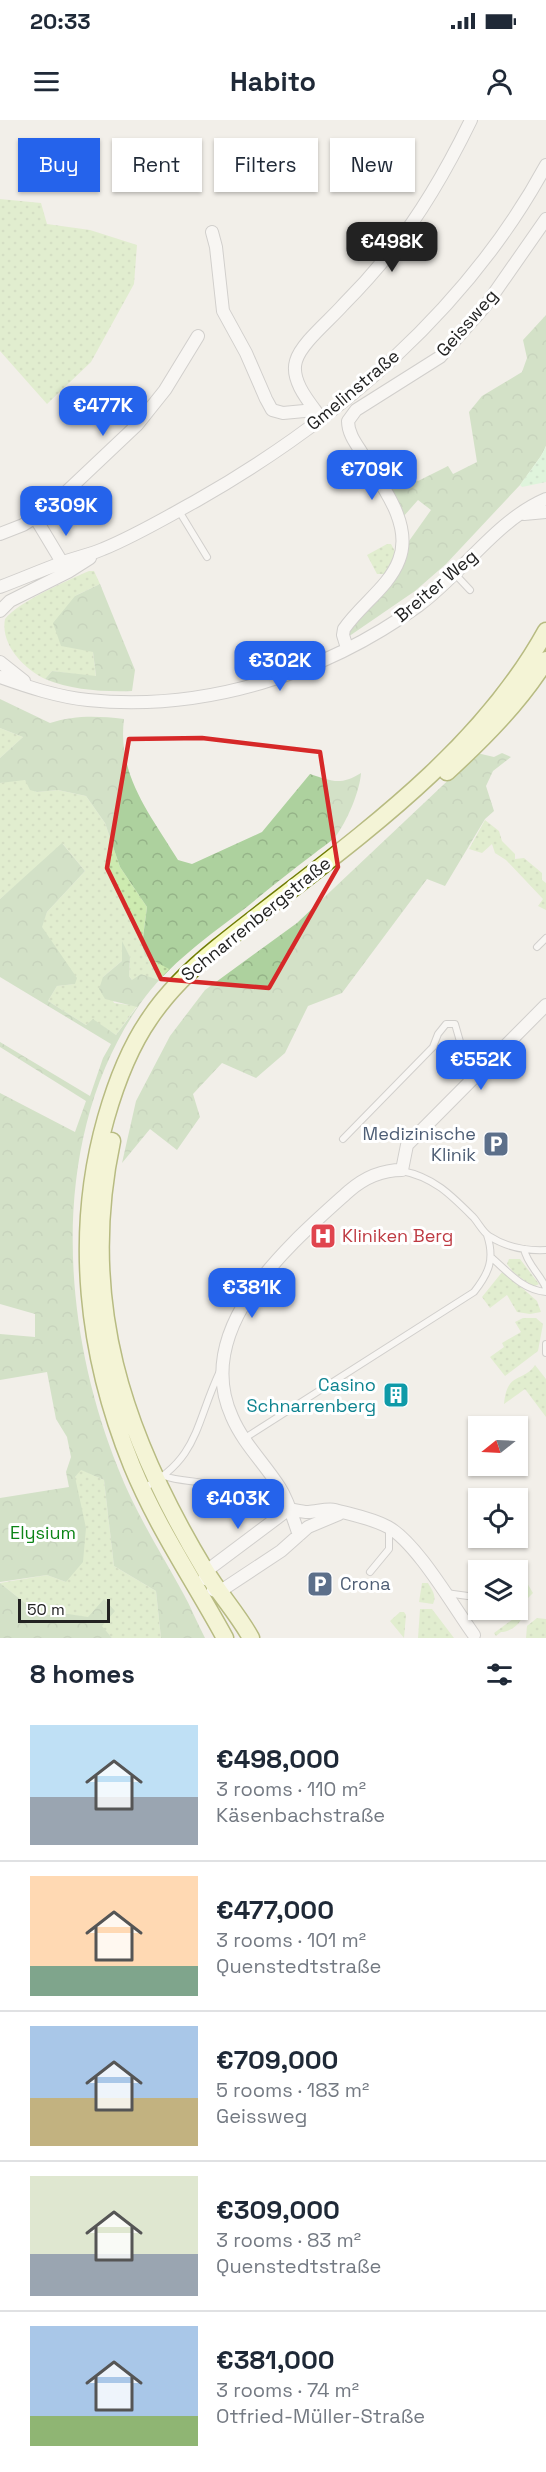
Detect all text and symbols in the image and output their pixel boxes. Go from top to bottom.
text: 20:33 [30,7,91,35]
text: Habito [230,64,316,99]
icon: menu [30,65,63,98]
icon: person [483,65,516,98]
chip: Buy [18,138,100,192]
chip: Rent [112,138,202,192]
chip: Filters [214,138,318,192]
chip: New [330,138,415,192]
pin: €498K [350,222,434,273]
text: €498K [360,228,424,254]
street label: Geissweg [431,284,502,361]
street label: Gmelinstraße [302,344,404,435]
pin: €477K [61,386,145,437]
text: €477K [73,392,133,418]
pin: €709K [330,450,414,501]
text: €709K [341,456,403,482]
pin: €309K [24,486,108,537]
text: €309K [34,492,98,518]
street label: Breiter Weg [390,544,482,627]
pin: €302K [238,641,322,692]
text: €302K [248,647,312,673]
street label: Schnarrenbergstraße [176,851,335,986]
pin: €552K [439,1040,523,1091]
text: €552K [450,1046,512,1072]
place label: Medizinische Klinik [363,1122,476,1166]
parking icon: Medizinische Klinik [481,1129,511,1159]
hospital icon: Kliniken Berg [308,1221,338,1251]
place label: Kliniken Berg [342,1224,453,1247]
pin: €381K [210,1268,294,1319]
text: €381K [222,1274,282,1300]
place label: Casino Schnarrenberg [247,1373,376,1417]
building icon: Casino Schnarrenberg [381,1380,411,1410]
north arrow [468,1416,528,1476]
map controls [468,1416,528,1620]
pin: €403K [196,1479,280,1530]
text: €403K [206,1485,270,1511]
button: locate [468,1488,528,1548]
park label: Elysium [10,1521,76,1544]
button: layers [468,1560,528,1620]
parking icon: Crona [305,1569,335,1599]
place label: Crona [340,1572,391,1595]
scale bar [18,1596,110,1624]
text: 50 m [27,1599,65,1620]
text: 8 homes [30,1657,135,1691]
icon: filters [483,1658,516,1691]
text: €498,000 [216,1742,340,1776]
icon: home [78,1749,150,1821]
text: 3 rooms · 110 m² [216,1776,366,1802]
text: Käsenbachstraße [216,1802,385,1828]
text: €477,000 [216,1893,334,1927]
icon: home [78,1900,150,1972]
text: 3 rooms · 101 m² [216,1927,366,1953]
text: Quenstedtstraße [216,1953,381,1979]
text: €709,000 [216,2043,338,2077]
icon: home [78,2050,150,2122]
text: 5 rooms · 183 m² [216,2077,369,2103]
text: Geissweg [216,2103,307,2129]
text: €309,000 [216,2193,340,2227]
icon: home [78,2200,150,2272]
text: 3 rooms · 83 m² [216,2227,361,2253]
text: Quenstedtstraße [216,2253,381,2279]
text: €381,000 [216,2343,335,2377]
icon: home [78,2350,150,2422]
text: 3 rooms · 74 m² [216,2377,359,2403]
text: Otfried-Müller-Straße [216,2403,425,2429]

